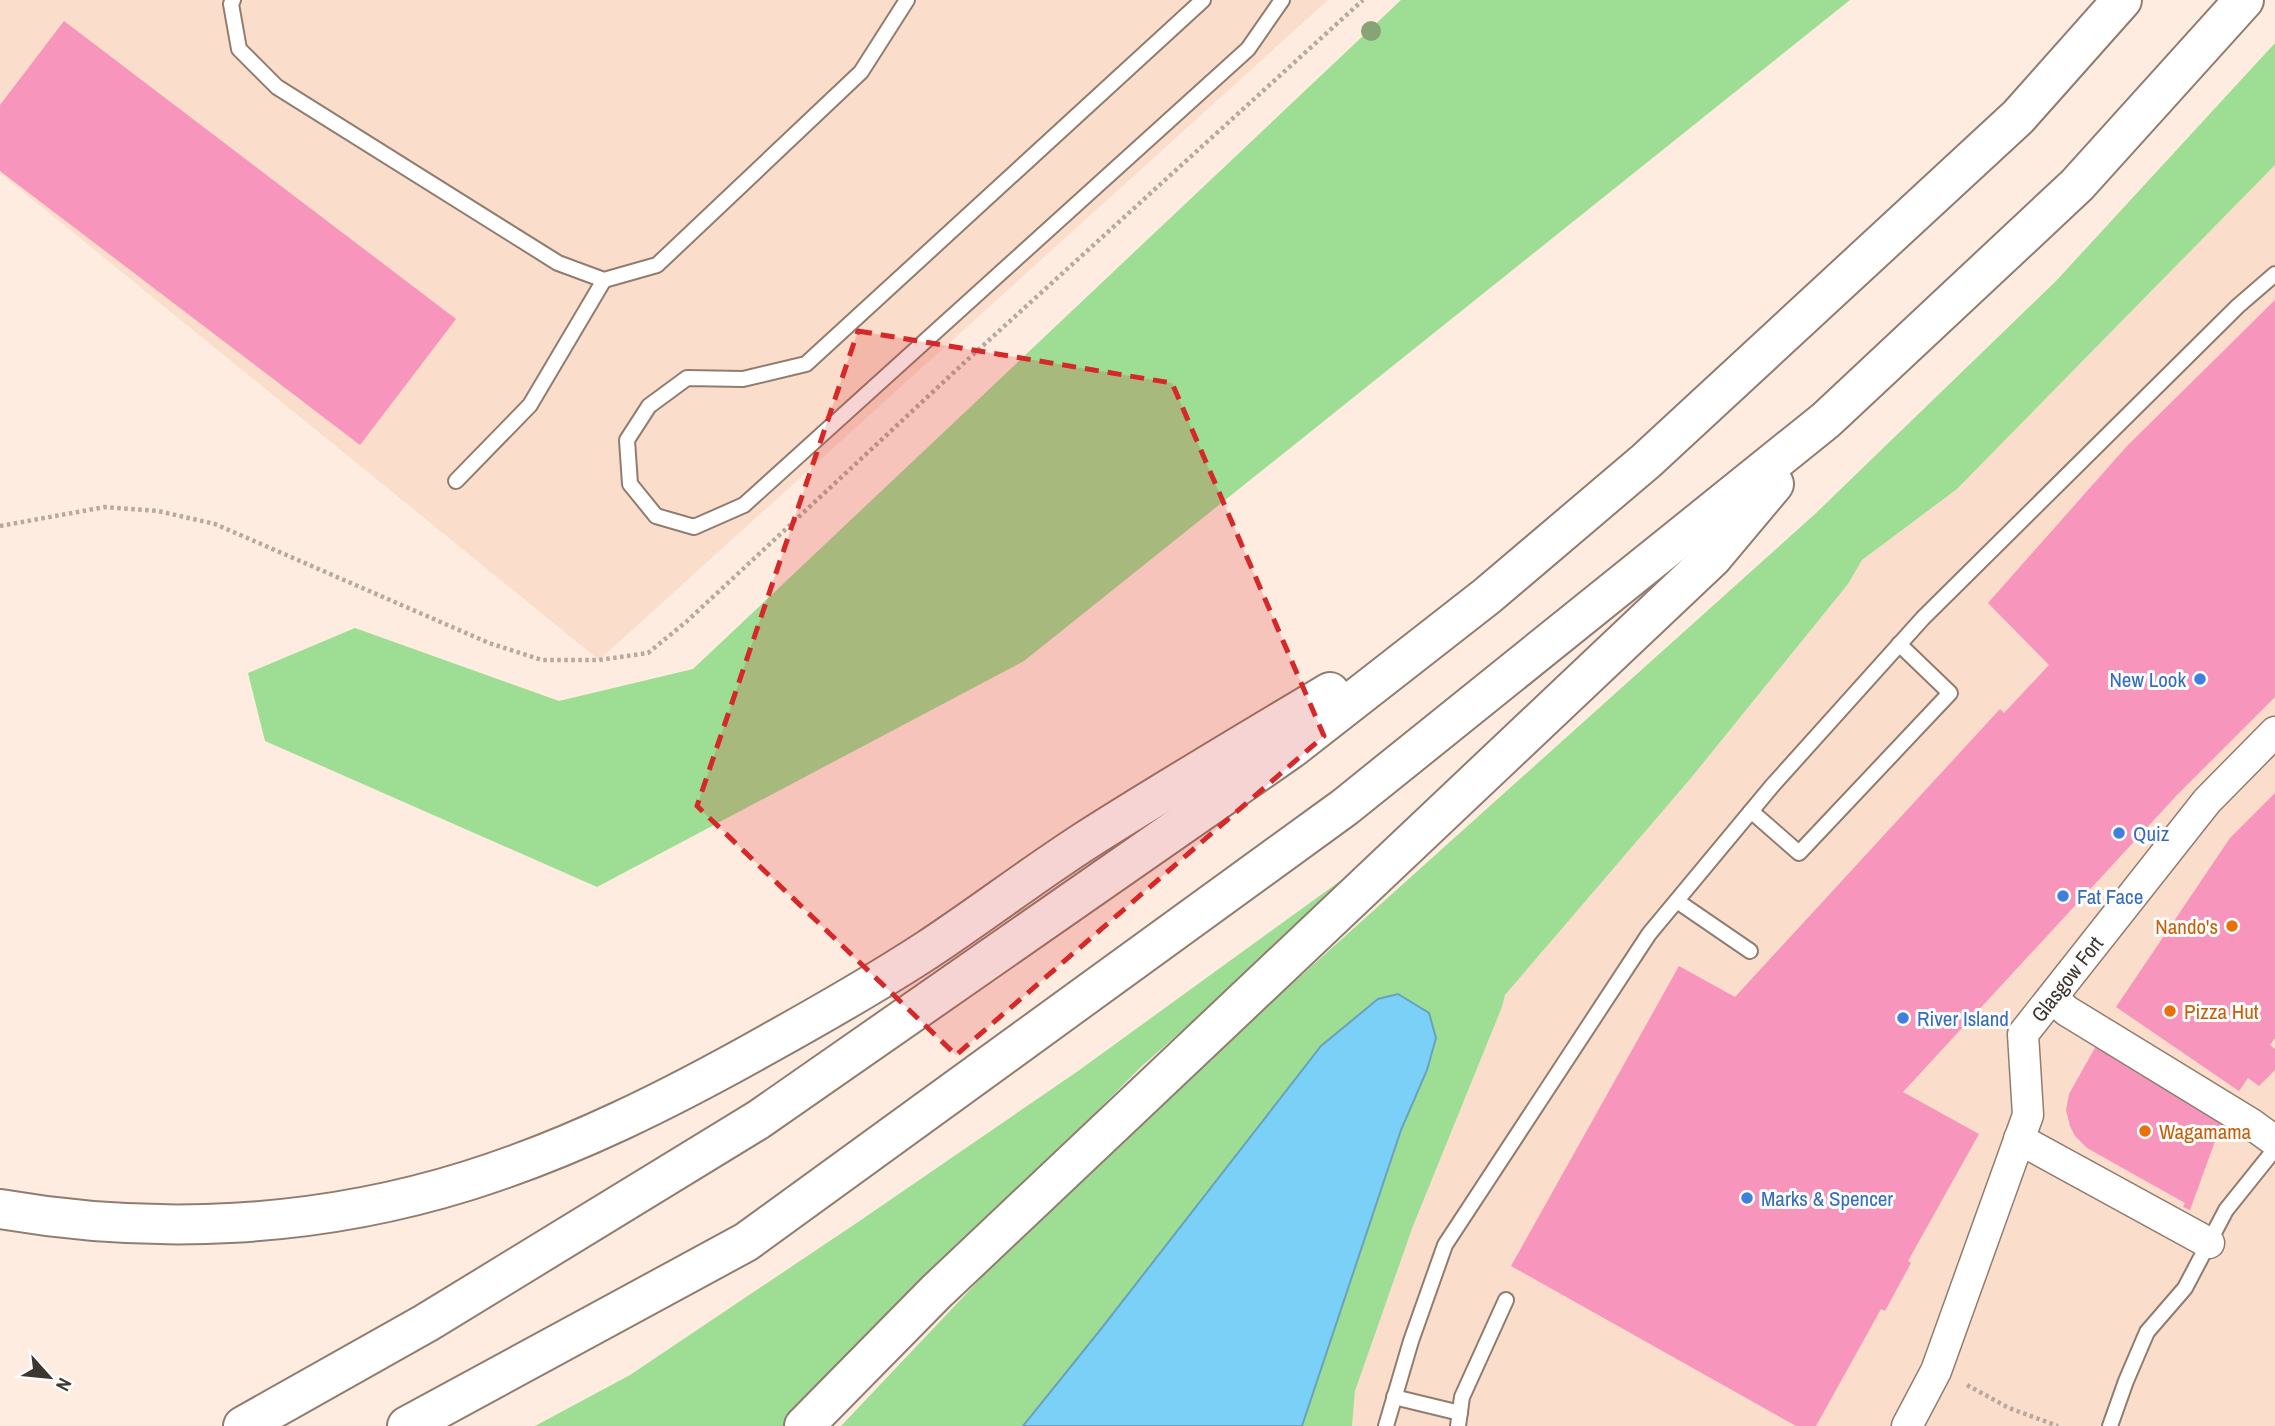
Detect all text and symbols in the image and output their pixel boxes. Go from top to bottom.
place label: New Look [2109,665,2186,694]
marker: New Look [2192,671,2208,687]
place label: Quiz [2133,819,2170,848]
marker: Quiz [2111,825,2127,841]
place label: Fat Face [2077,882,2143,911]
marker: Fat Face [2055,888,2071,904]
place label: Nando's [2155,912,2218,941]
marker: Nando's [2224,918,2240,934]
street label: Glasgow Fort [2024,930,2110,1028]
place label: Pizza Hut [2184,997,2259,1026]
marker: Pizza Hut [2162,1003,2178,1019]
place label: River Island [1917,1004,2009,1033]
marker: River Island [1895,1010,1911,1026]
place label: Wagamama [2159,1117,2252,1146]
marker: Wagamama [2137,1123,2153,1139]
place label: Marks & Spencer [1761,1184,1893,1213]
marker: Marks & Spencer [1739,1190,1755,1206]
north arrow [14,1342,84,1412]
text: N [50,1374,78,1396]

